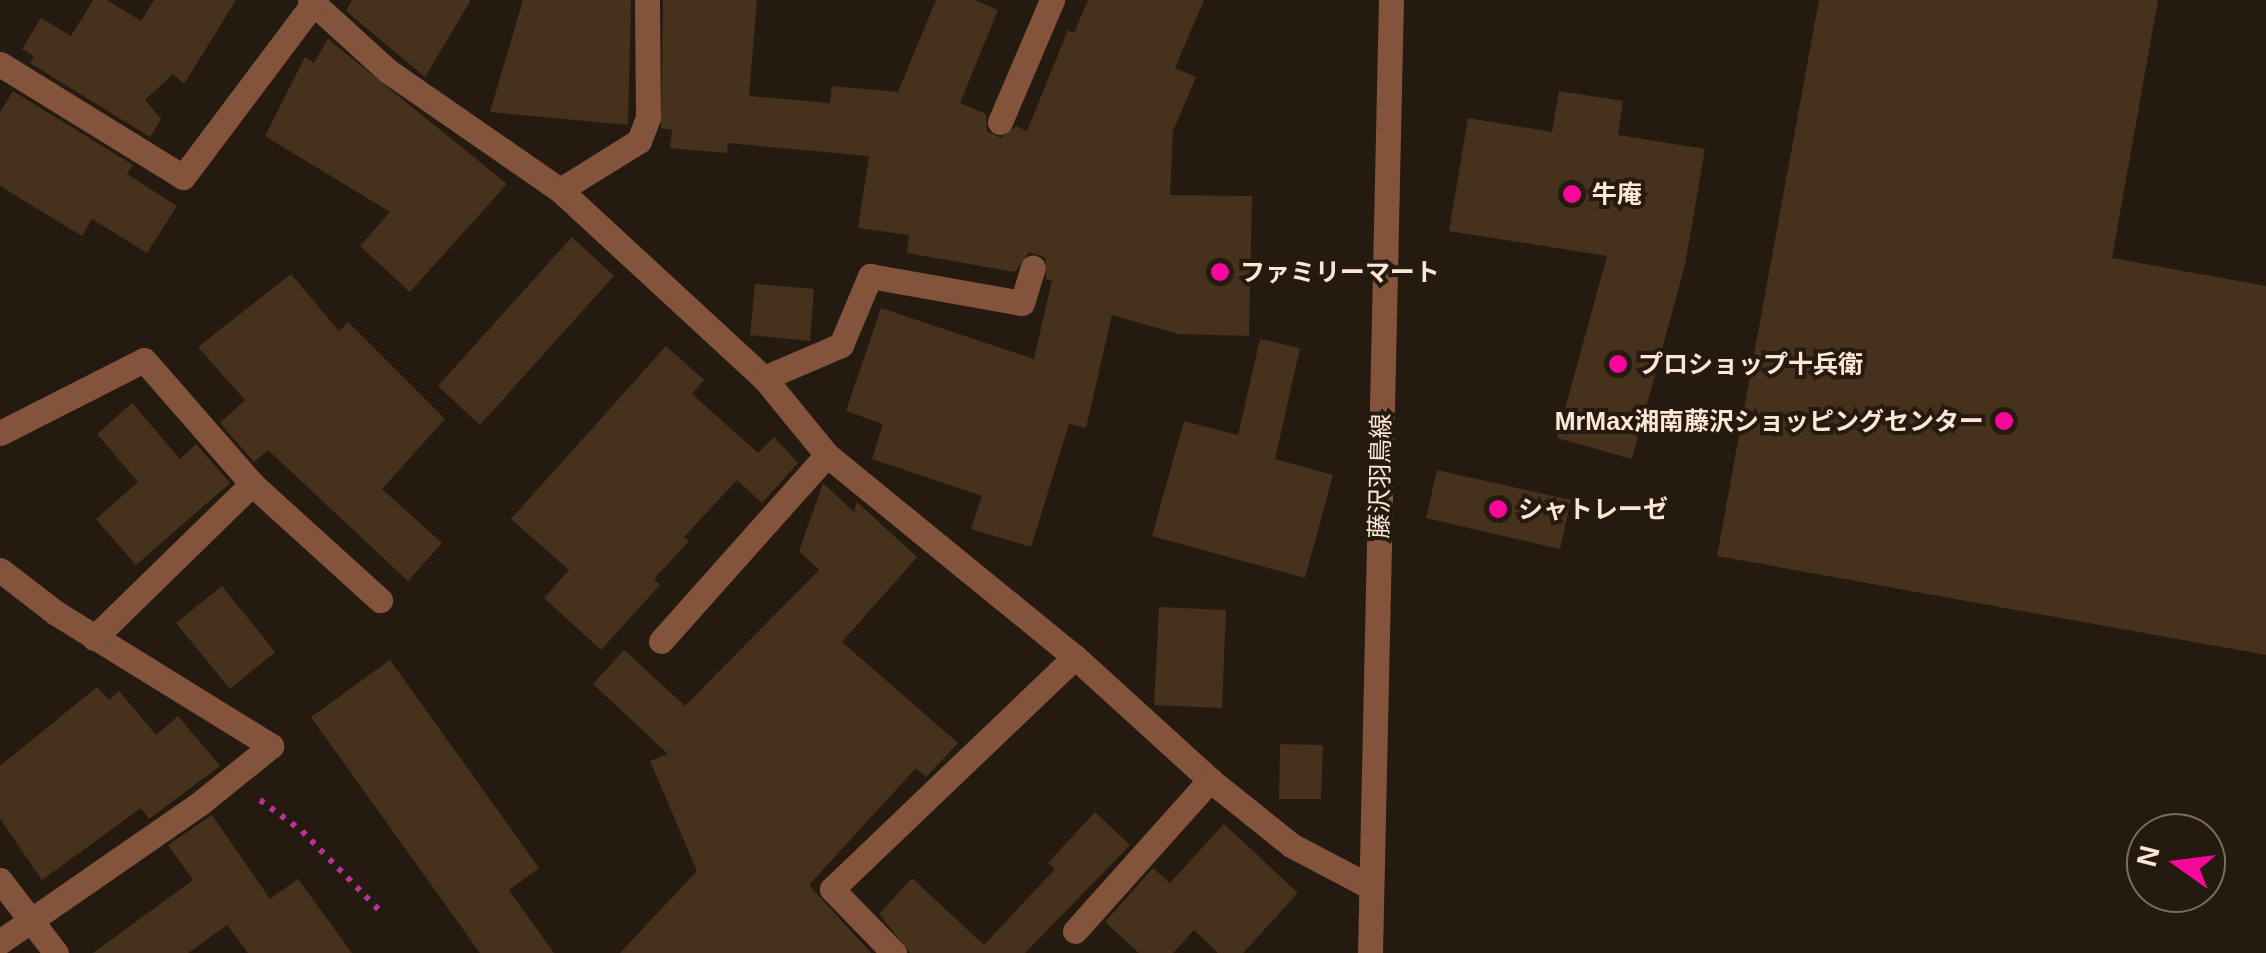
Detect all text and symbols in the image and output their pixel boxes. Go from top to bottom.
place label: 牛庵 [1592,179,1642,209]
marker: 牛庵 [1561,183,1583,205]
place label: ファミリーマート [1240,257,1440,287]
marker: ファミリーマート [1209,261,1231,283]
place label: プロショップ十兵衛 [1638,349,1863,379]
marker: プロショップ十兵衛 [1607,353,1629,375]
place label: MrMax湘南藤沢ショッピングセンター [1555,406,1984,436]
marker: MrMax湘南藤沢ショッピングセンター [1993,410,2015,432]
street label: 藤沢羽鳥線 [1364,413,1396,539]
place label: シャトレーゼ [1518,494,1668,524]
marker: シャトレーゼ [1487,498,1509,520]
north arrow [2126,813,2226,913]
text: N [2131,843,2166,870]

